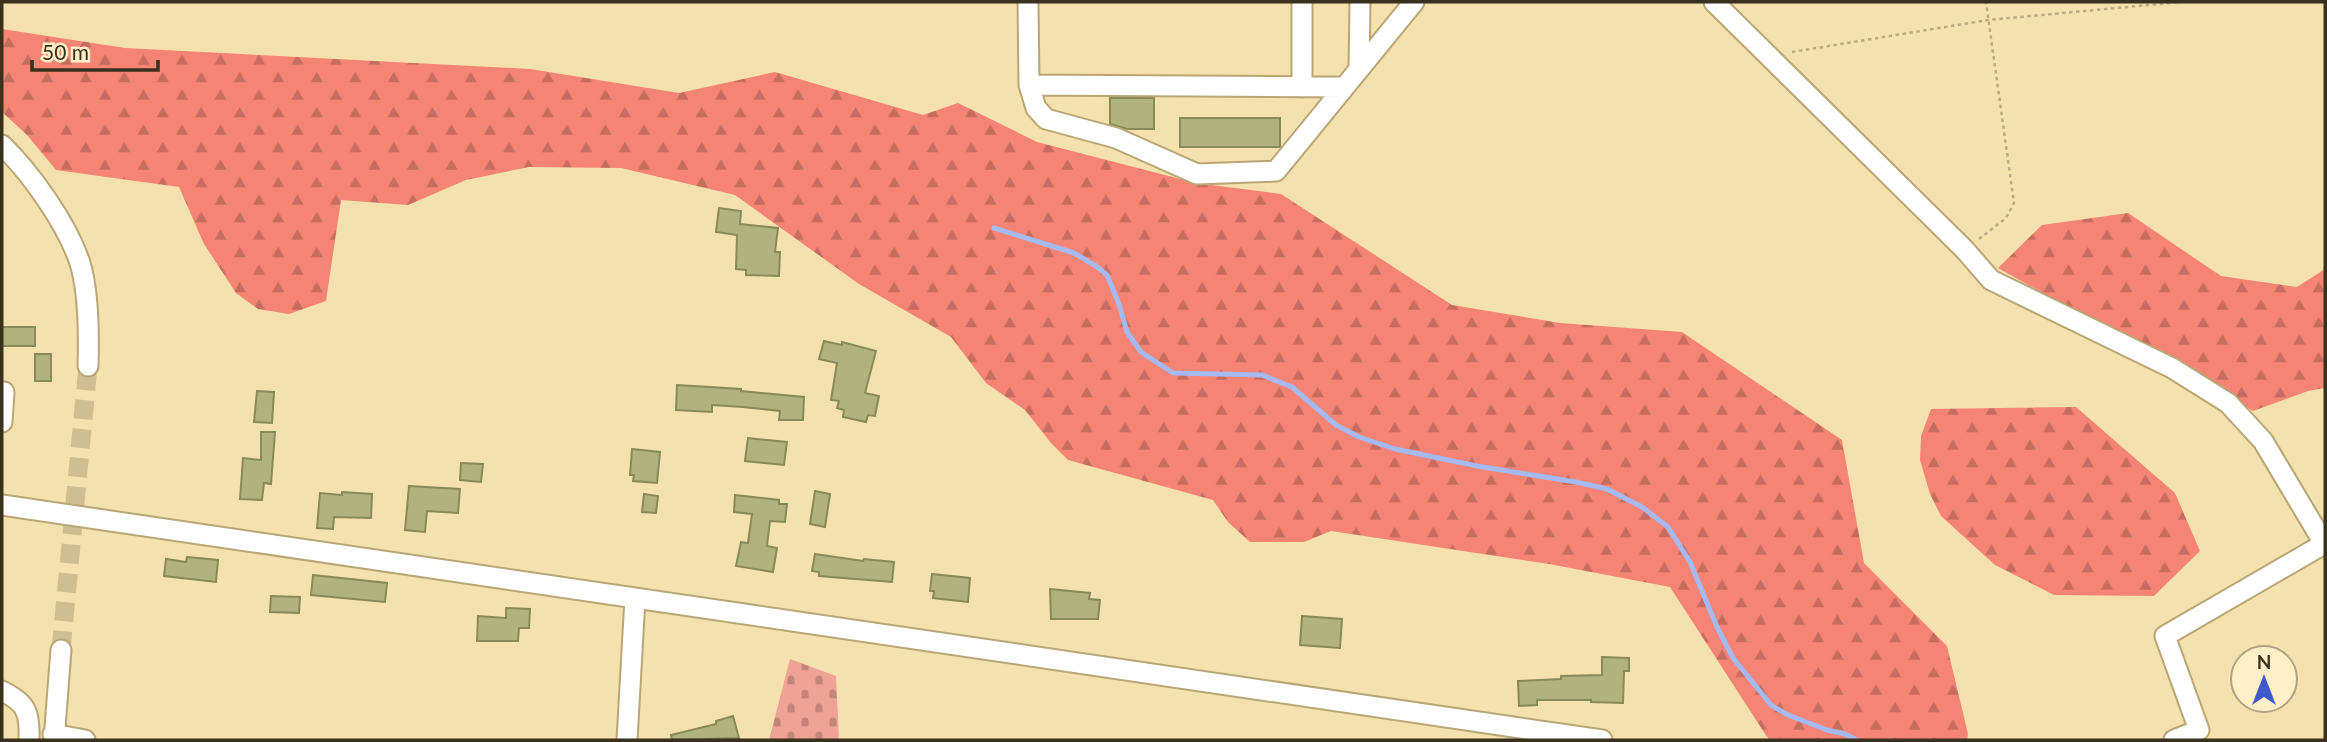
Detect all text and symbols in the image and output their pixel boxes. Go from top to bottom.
scale bar [32,28,158,72]
text: 50 m [42,39,89,64]
north arrow [2229,644,2299,714]
text: N [2257,650,2271,673]

